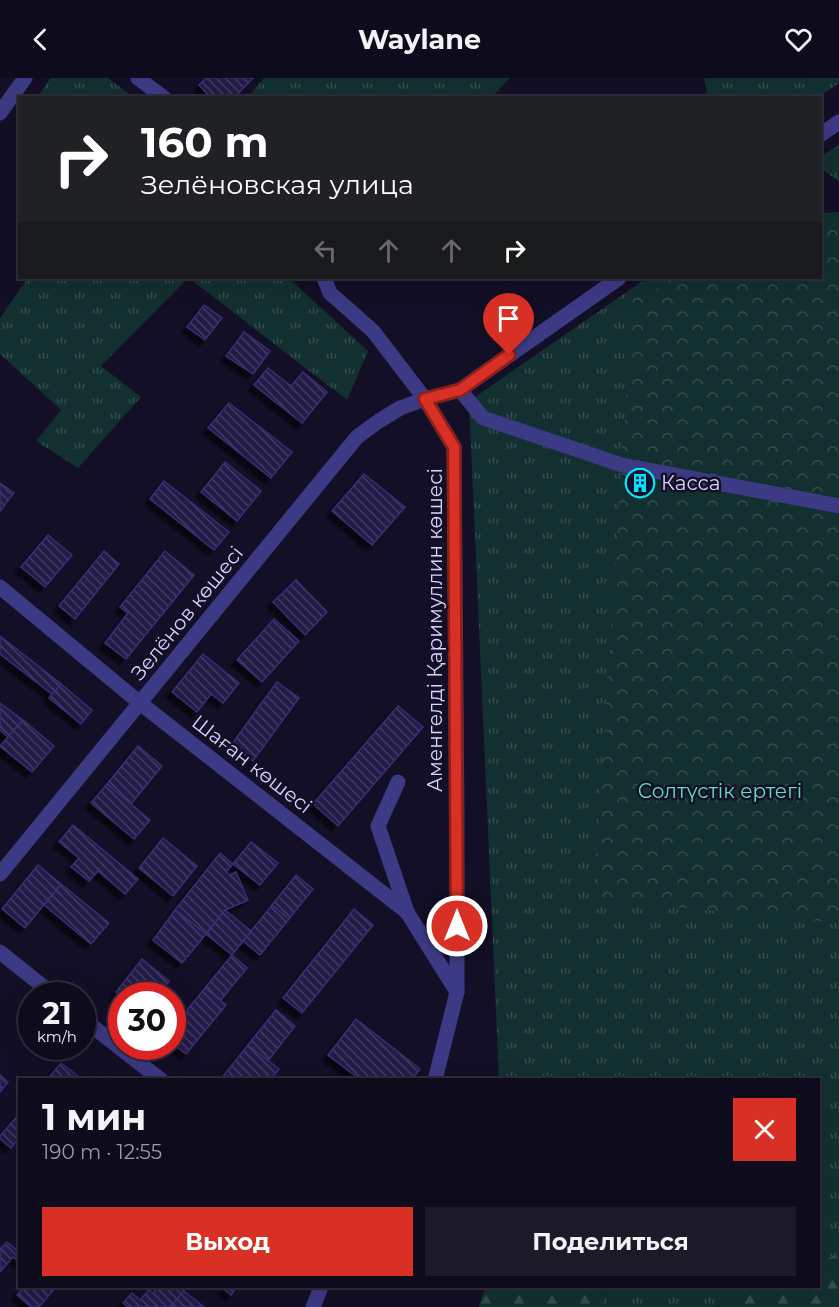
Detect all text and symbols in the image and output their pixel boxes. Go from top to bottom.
icon: back [24,23,57,56]
text: Waylane [358,23,481,56]
icon: heart [782,23,815,56]
text: 160 m [141,116,269,168]
icon: right [42,120,120,198]
text: Зелёновская улица [141,168,414,201]
icon: left [309,234,342,267]
icon: ahead [372,234,405,267]
icon: ahead [435,234,468,267]
icon: right [498,234,531,267]
pin [483,293,534,355]
icon: arrive [492,302,525,335]
building icon: Касса [624,467,656,499]
street label: Аменгелді Қаримуллин көшесі [423,468,447,792]
place label: Касса [661,471,720,495]
street label: Зелёнов көшесі [126,541,248,685]
street label: Шаған көшесі [187,710,317,818]
park label: Солтүстік ертегі [638,779,802,803]
position arrow [425,894,489,958]
speed limit sign: 30 [108,982,186,1060]
text: 21 [42,995,72,1032]
text: km/h [37,1027,77,1046]
text: 1 мин [42,1095,146,1139]
button: close [733,1098,796,1161]
text: 190 m · 12:55 [42,1140,162,1164]
button: Выход [42,1207,413,1276]
button: Поделиться [425,1207,796,1276]

